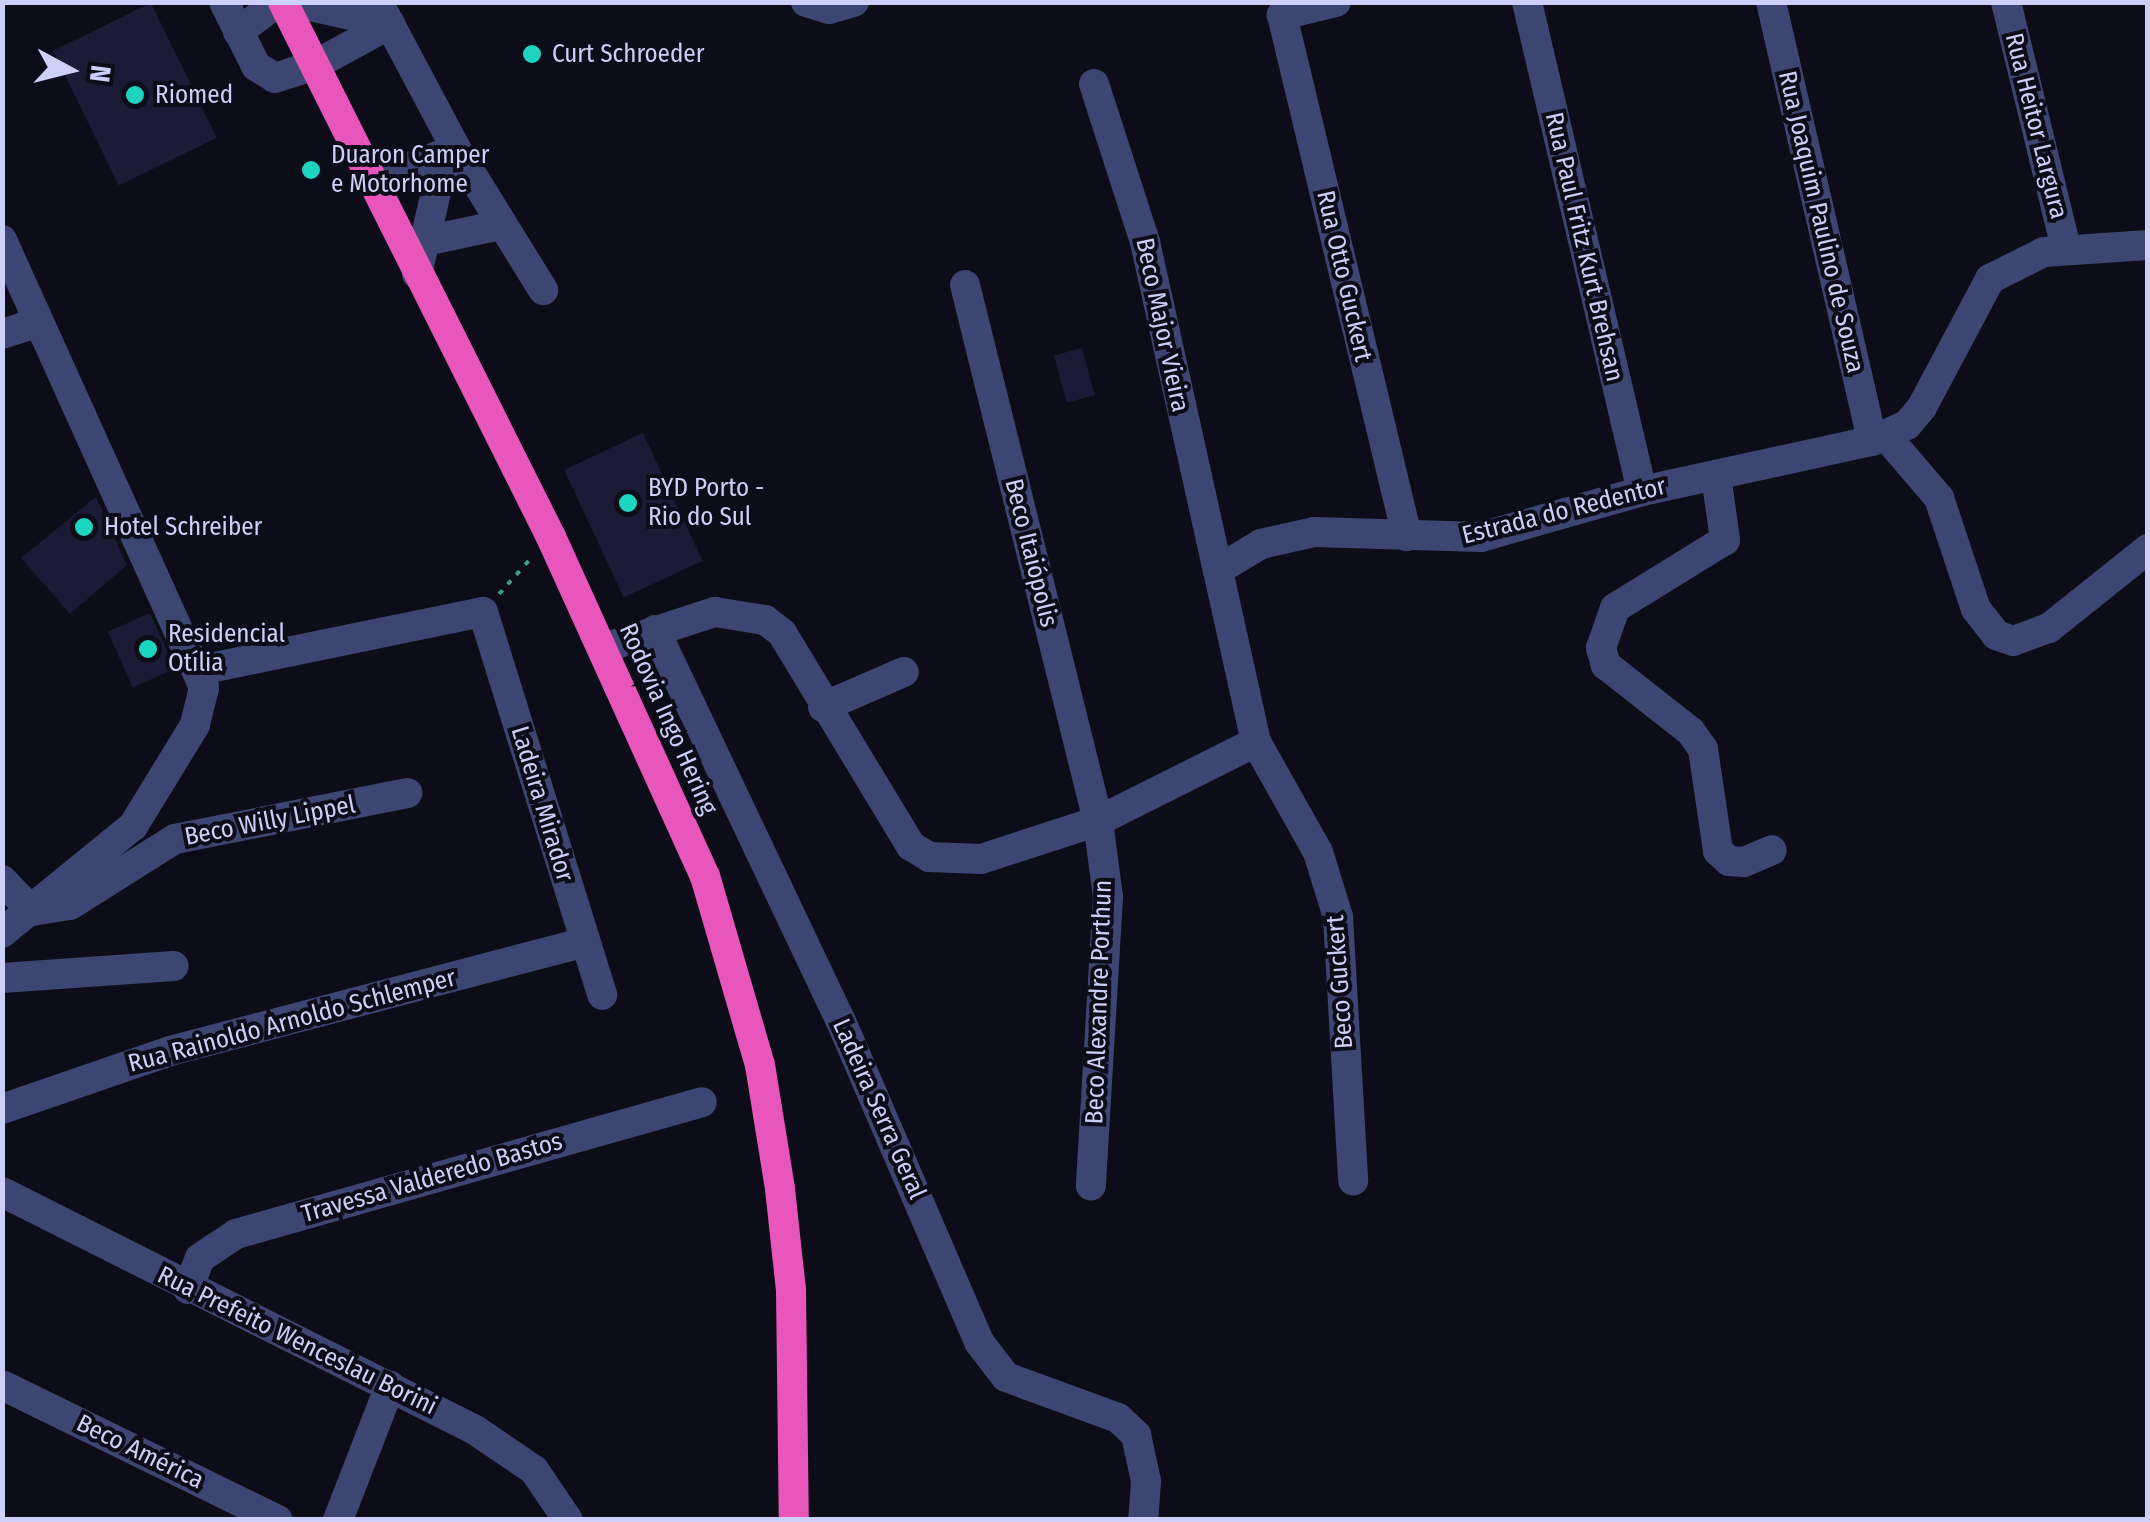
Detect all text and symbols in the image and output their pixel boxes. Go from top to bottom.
north arrow [20,20,120,120]
street label: Rua Heitor Largura [1998,30,2074,222]
place label: Curt Schroeder [552,39,704,69]
marker: Curt Schroeder [521,43,543,65]
text: N [83,63,118,84]
street label: Rua Joaquim Paulino de Souza [1772,68,1870,376]
place label: Riomed [155,80,233,110]
marker: Riomed [124,84,146,106]
street label: Rua Paul Fritz Kurt Brehsan [1538,109,1630,385]
place label: Duaron Camper e Motorhome [331,141,489,200]
marker: Duaron Camper e Motorhome [300,159,322,181]
street label: Rua Otto Guckert [1310,188,1378,364]
street label: Beco Major Vieira [1129,235,1195,415]
street label: Estrada do Redentor [1459,471,1669,551]
place label: BYD Porto - Rio do Sul [648,474,764,533]
street label: Beco Itaiópolis [998,476,1064,630]
marker: BYD Porto - Rio do Sul [617,492,639,514]
place label: Hotel Schreiber [104,512,262,542]
marker: Hotel Schreiber [73,516,95,538]
street label: Rodovia Ingo Hering [612,619,724,819]
place label: Residencial Otília [168,620,285,679]
marker: Residencial Otília [137,638,159,660]
street label: Ladeira Mirador [504,723,580,885]
street label: Beco Willy Lippel [182,790,358,852]
street label: Beco Alexandre Porthun [1080,879,1118,1125]
street label: Beco Guckert [1320,914,1360,1050]
street label: Rua Rainoldo Arnoldo Schlemper [125,963,459,1079]
street label: Ladeira Serra Geral [826,1014,932,1204]
street label: Travessa Valderedo Bastos [298,1126,566,1230]
street label: Rua Prefeito Wenceslau Borini [153,1260,441,1422]
street label: Beco América [72,1408,208,1496]

